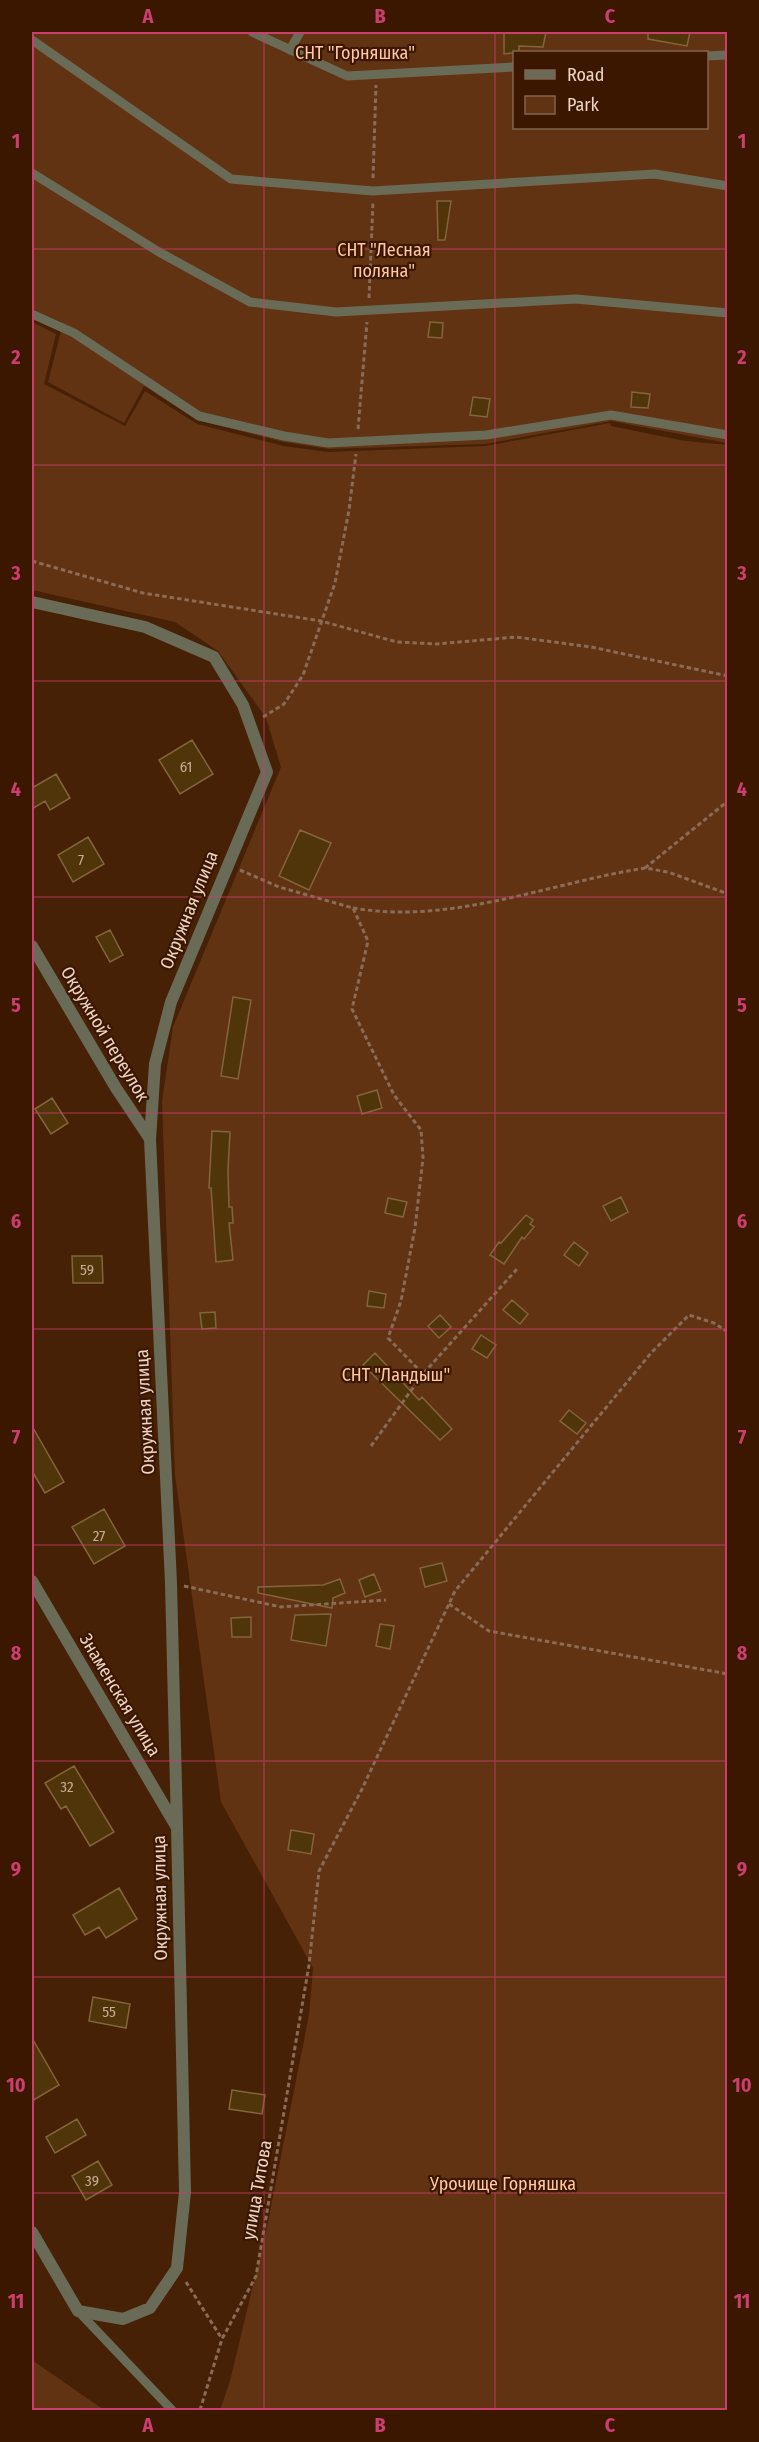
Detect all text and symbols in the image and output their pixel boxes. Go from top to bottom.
text: A [142,4,155,28]
text: B [374,4,386,28]
text: C [605,4,616,28]
park label: СНТ "Горняшка" [295,42,415,64]
legend [513,51,708,129]
text: Road [567,64,604,86]
text: Park [567,94,600,116]
text: 1 [12,129,20,153]
text: 1 [738,129,746,153]
park label: СНТ "Лесная поляна" [337,239,431,282]
text: 2 [10,345,21,369]
text: 2 [736,345,747,369]
text: 3 [10,561,21,585]
text: 3 [736,561,747,585]
house number: 61 [180,758,192,776]
text: 4 [11,777,21,801]
text: 4 [737,777,747,801]
street label: Окружная улица [155,848,223,972]
house number: 7 [78,851,84,869]
street label: Окружной переулок [56,963,154,1106]
text: 5 [11,993,21,1017]
text: 5 [737,993,747,1017]
text: 6 [11,1209,21,1233]
text: 6 [737,1209,747,1233]
house number: 59 [80,1261,94,1279]
street label: Окружная улица [131,1349,159,1475]
park label: СНТ "Ландыш" [342,1364,450,1386]
text: 7 [12,1425,21,1449]
text: 7 [738,1425,747,1449]
house number: 27 [93,1527,105,1545]
street label: Знаменская улица [75,1630,165,1761]
text: 8 [11,1641,22,1665]
text: 8 [737,1641,748,1665]
house number: 32 [60,1778,74,1796]
street label: Окружная улица [148,1835,172,1961]
text: 9 [11,1857,21,1881]
text: 9 [737,1857,747,1881]
house number: 55 [102,2003,116,2021]
text: 10 [6,2073,26,2097]
text: 10 [732,2073,752,2097]
street label: улица Титова [237,2138,277,2242]
house number: 39 [85,2172,99,2190]
park label: Урочище Горняшка [429,2173,576,2195]
text: 11 [8,2289,24,2313]
text: 11 [734,2289,750,2313]
text: A [142,2413,155,2437]
text: B [374,2413,386,2437]
text: C [605,2413,616,2437]

